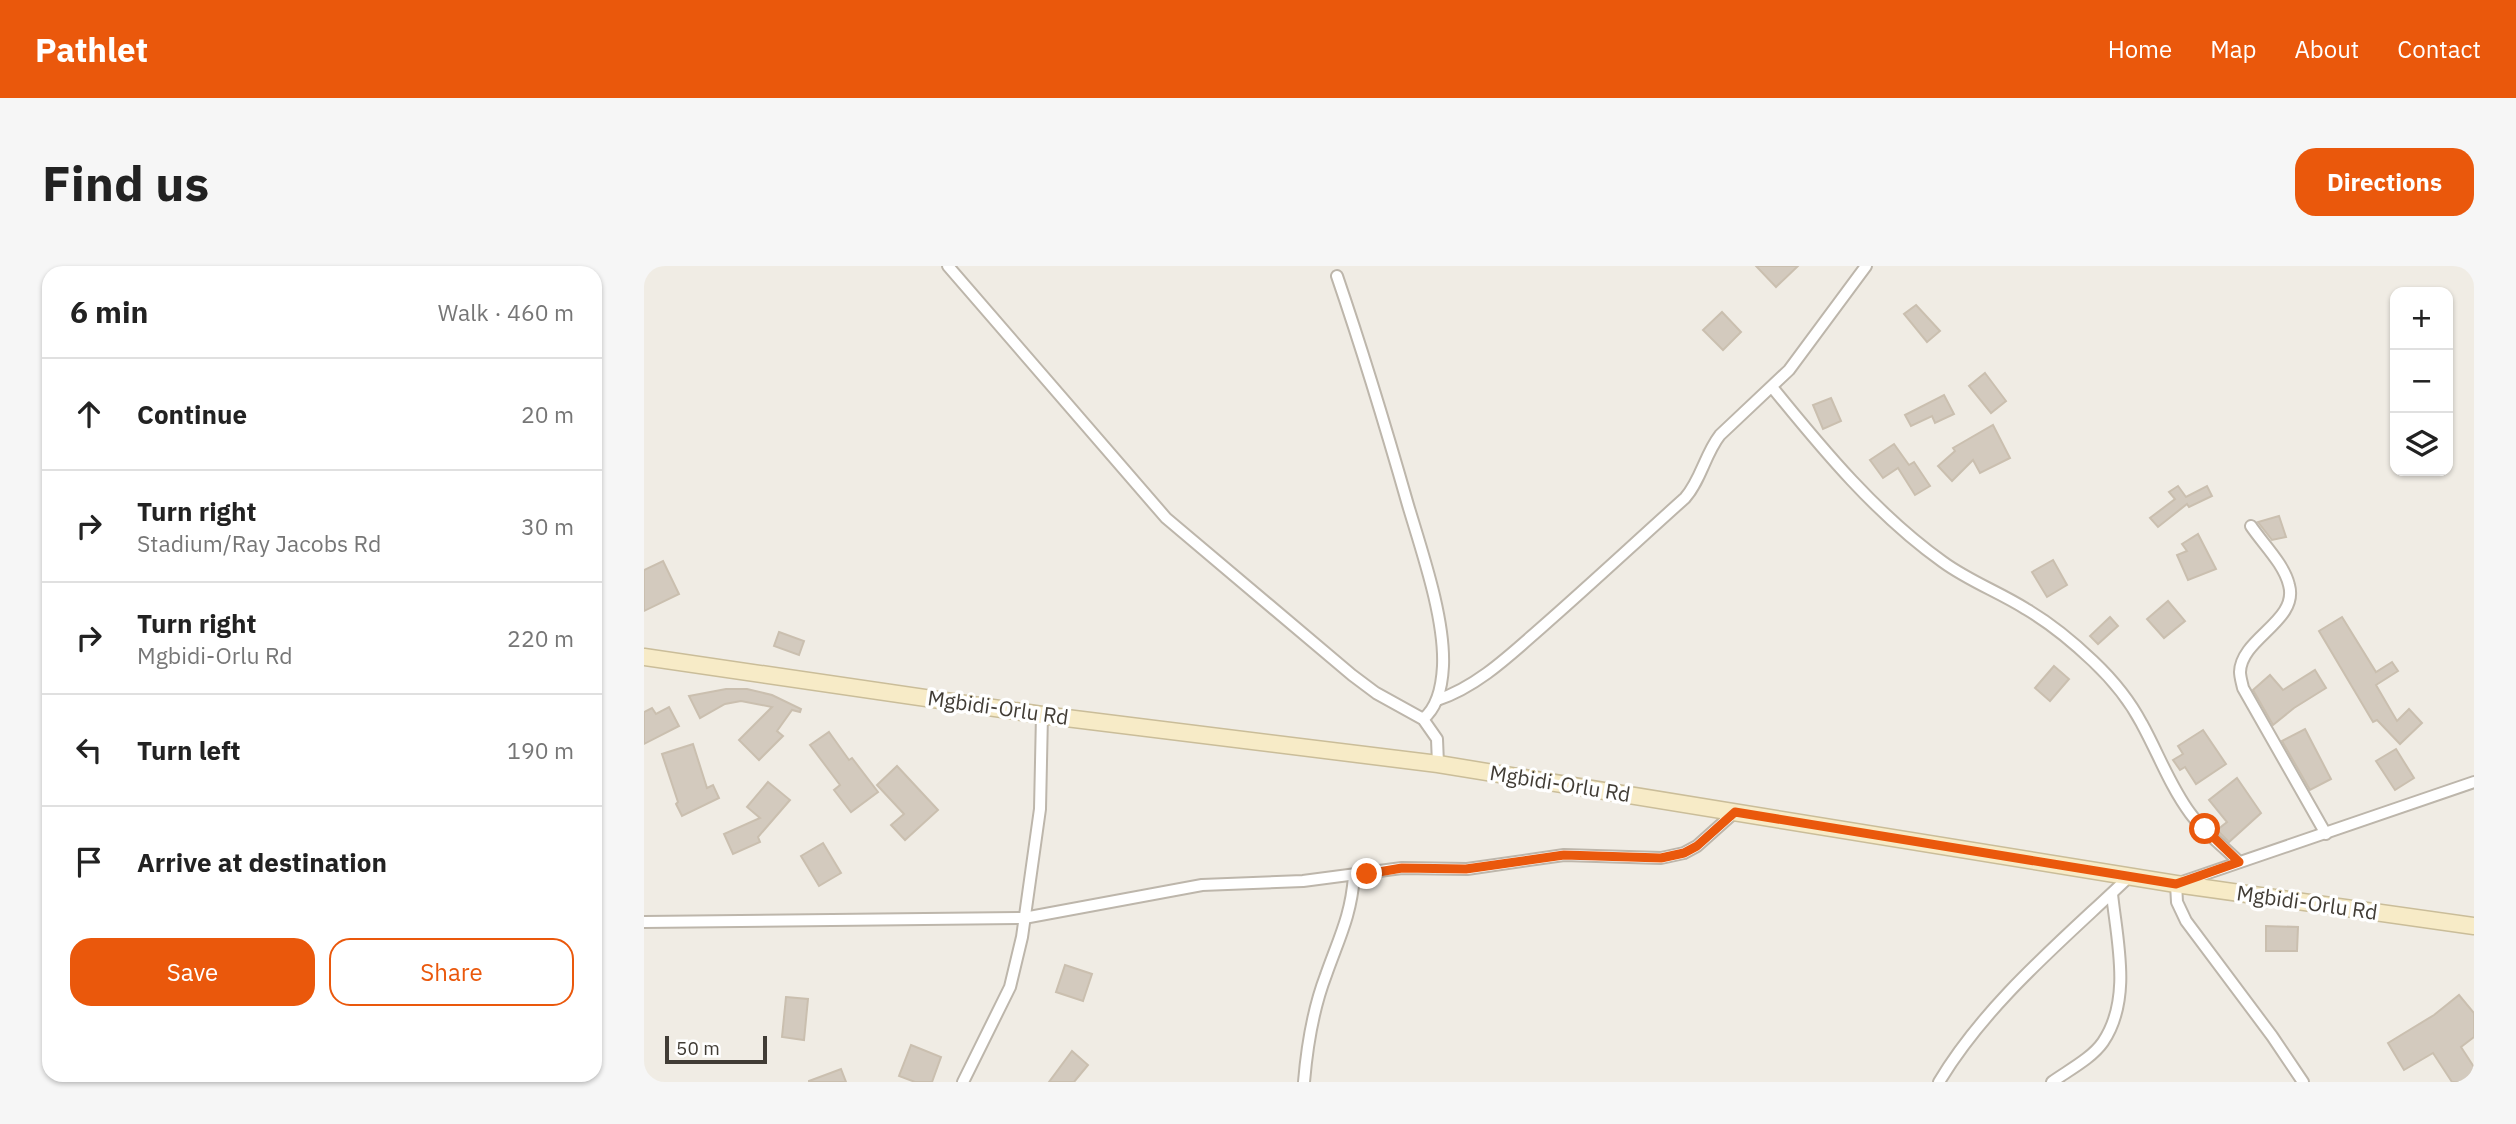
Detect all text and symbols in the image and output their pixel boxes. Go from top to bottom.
text: Pathlet [35,28,148,71]
text: Home [2108,33,2172,65]
text: Map [2210,33,2256,65]
text: About [2294,33,2359,65]
text: Contact [2397,33,2481,65]
button: Directions [2295,148,2474,216]
text: Find us [42,151,209,214]
map controls [2390,287,2453,476]
button: + [2390,287,2453,350]
text: 6 min [70,292,148,331]
text: Walk · 460 m [438,297,574,327]
button: − [2390,350,2453,413]
icon: ahead [70,395,108,433]
text: Continue [137,397,247,431]
text: 20 m [521,399,574,429]
button: layers [2390,413,2453,476]
text: Turn right [137,494,256,528]
icon: right [70,507,108,545]
text: 30 m [521,511,574,541]
text: Stadium/Ray Jacobs Rd [137,528,381,558]
text: Turn right [137,606,256,640]
icon: right [70,619,108,657]
text: 220 m [507,623,574,653]
text: Mgbidi-Orlu Rd [137,640,293,670]
street label: Mgbidi-Orlu Rd [926,683,1070,731]
icon: left [70,731,108,769]
text: Turn left [137,733,240,767]
text: 190 m [507,735,574,765]
street label: Mgbidi-Orlu Rd [1488,758,1633,808]
route start [2189,813,2220,844]
icon: arrive [70,843,108,881]
text: Arrive at destination [137,845,387,879]
route end [1351,858,1382,889]
street label: Mgbidi-Orlu Rd [2235,878,2379,926]
button: Save [70,938,315,1006]
button: Share [329,938,574,1006]
scale bar [665,1033,766,1065]
text: 50 m [676,1036,720,1060]

